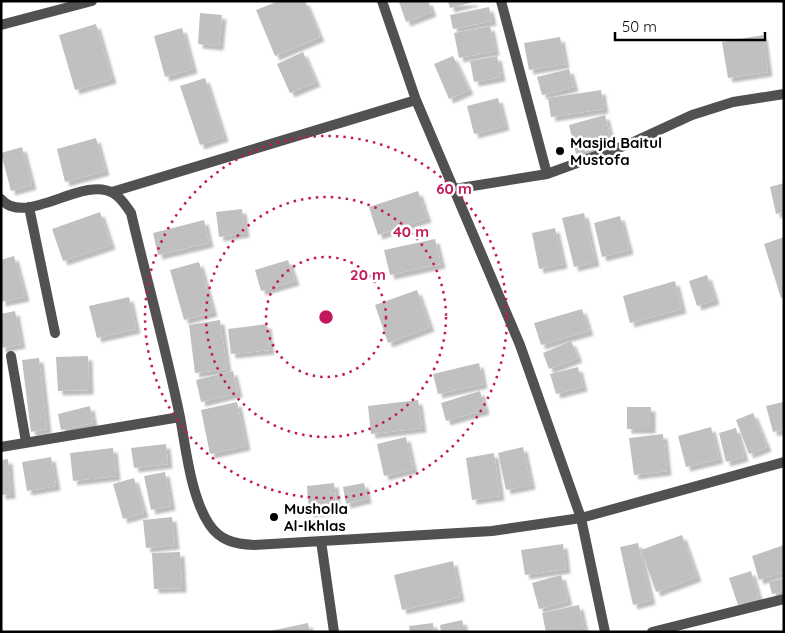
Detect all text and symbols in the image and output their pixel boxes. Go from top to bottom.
scale bar [615,10,765,42]
text: 50 m [622,17,657,36]
place label: Masjid Baitul Mustofa [570,133,662,169]
marker: Masjid Baitul Mustofa [554,145,566,157]
text: 60 m [436,179,472,198]
text: 40 m [393,222,429,241]
text: 20 m [350,265,386,284]
centre of rings [317,308,335,326]
place label: Musholla Al-Ikhlas [284,499,348,535]
marker: Musholla Al-Ikhlas [268,511,280,523]

